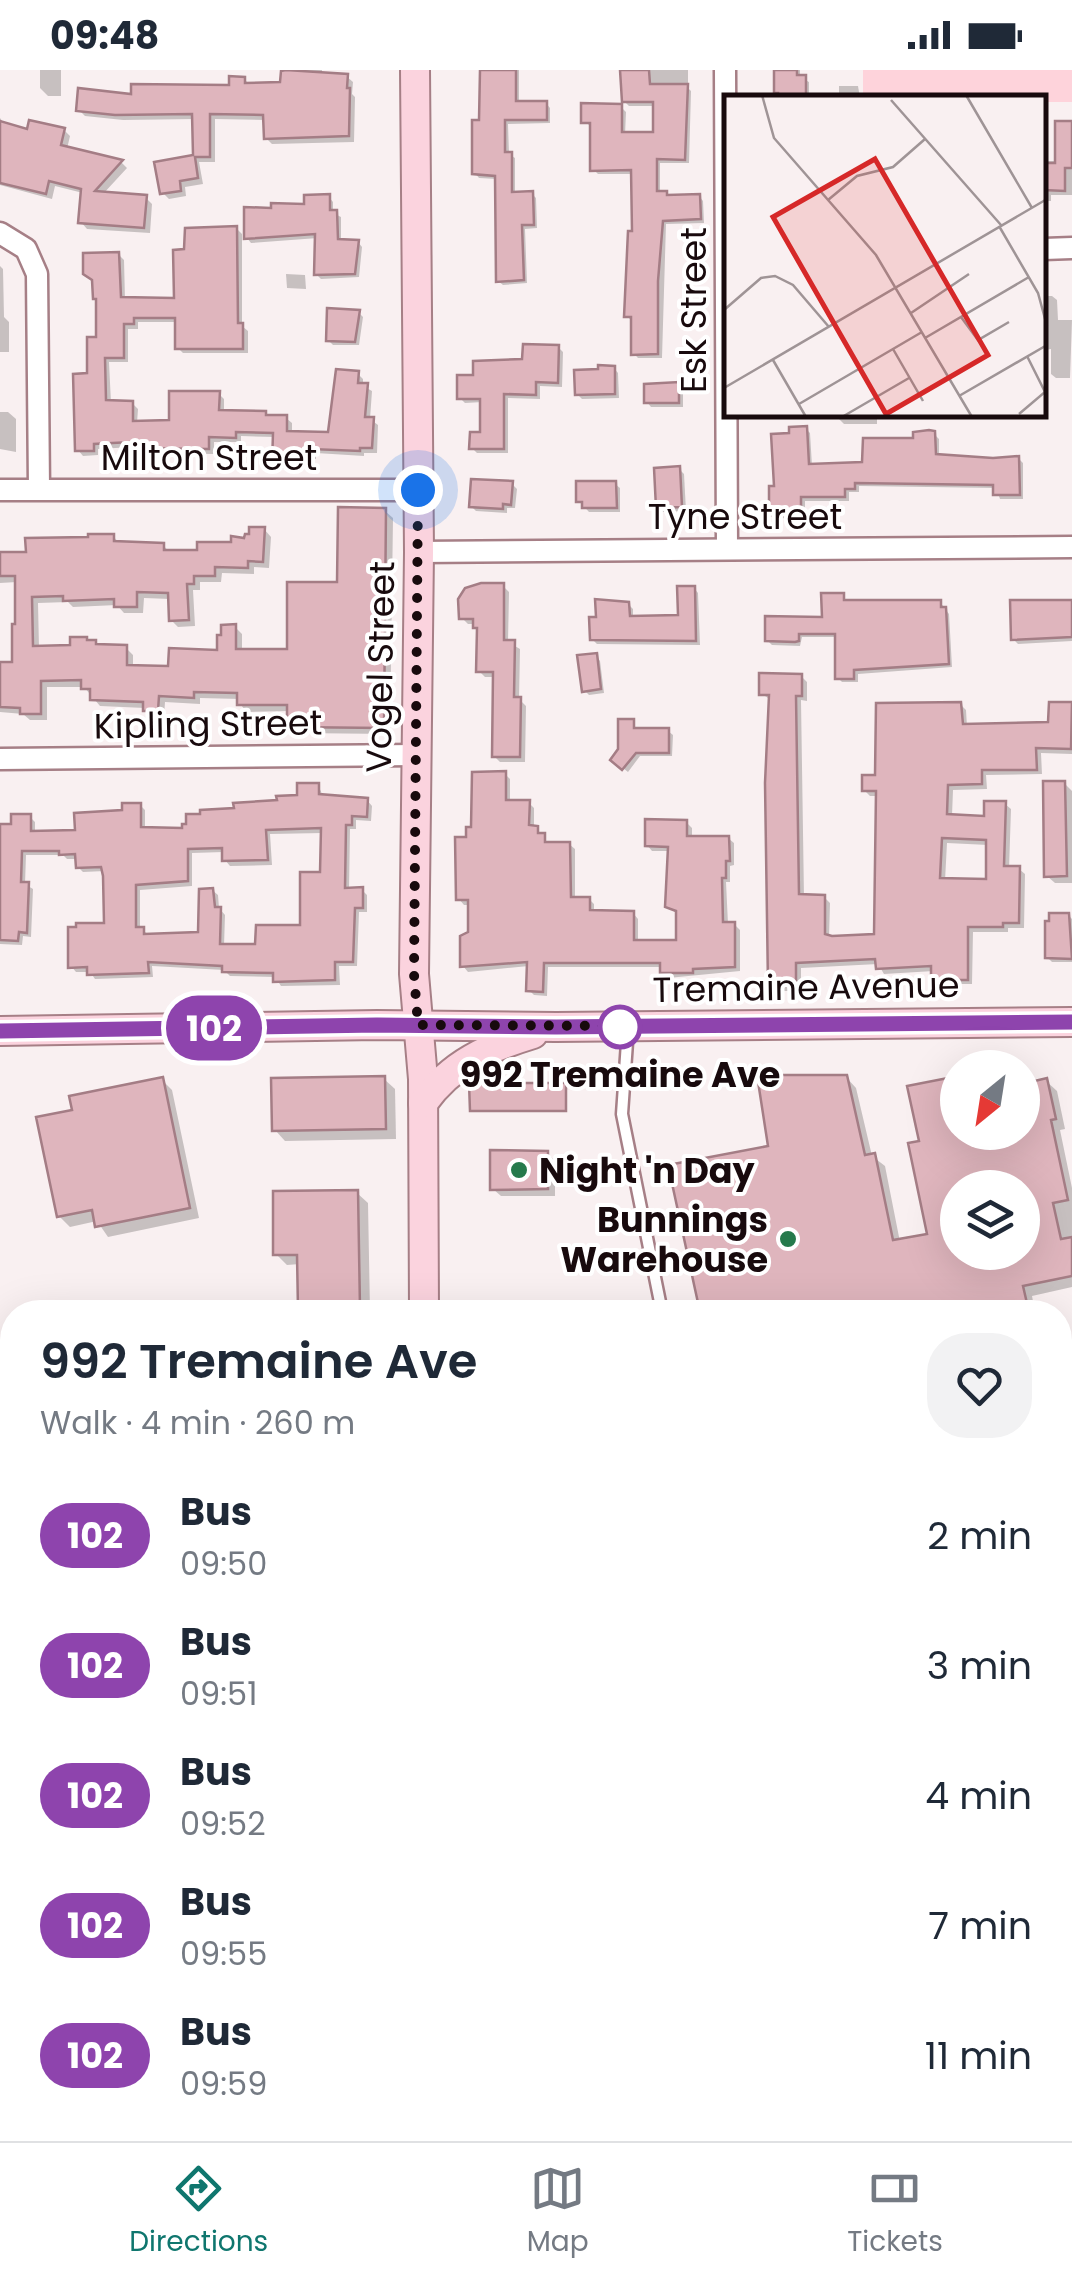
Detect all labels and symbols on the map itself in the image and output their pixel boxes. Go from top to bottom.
inset map [724,95,1047,418]
street label: Esk Street [669,227,718,393]
street label: Milton Street [101,433,317,482]
your location [393,465,443,515]
street label: Tyne Street [648,492,842,541]
street label: Vogel Street [354,561,406,773]
street label: Kipling Street [93,698,323,750]
street label: Tremaine Avenue [652,960,960,1014]
line badge: 102 [156,996,272,1060]
marker: 992 Tremaine Ave [599,1006,641,1048]
place label: 992 Tremaine Ave [460,1050,780,1099]
north arrow [940,1050,1040,1150]
place label: Night 'n Day [539,1146,756,1195]
marker: Night 'n Day [508,1159,530,1181]
place label: Bunnings Warehouse [560,1195,768,1284]
marker: Bunnings Warehouse [777,1228,799,1250]

